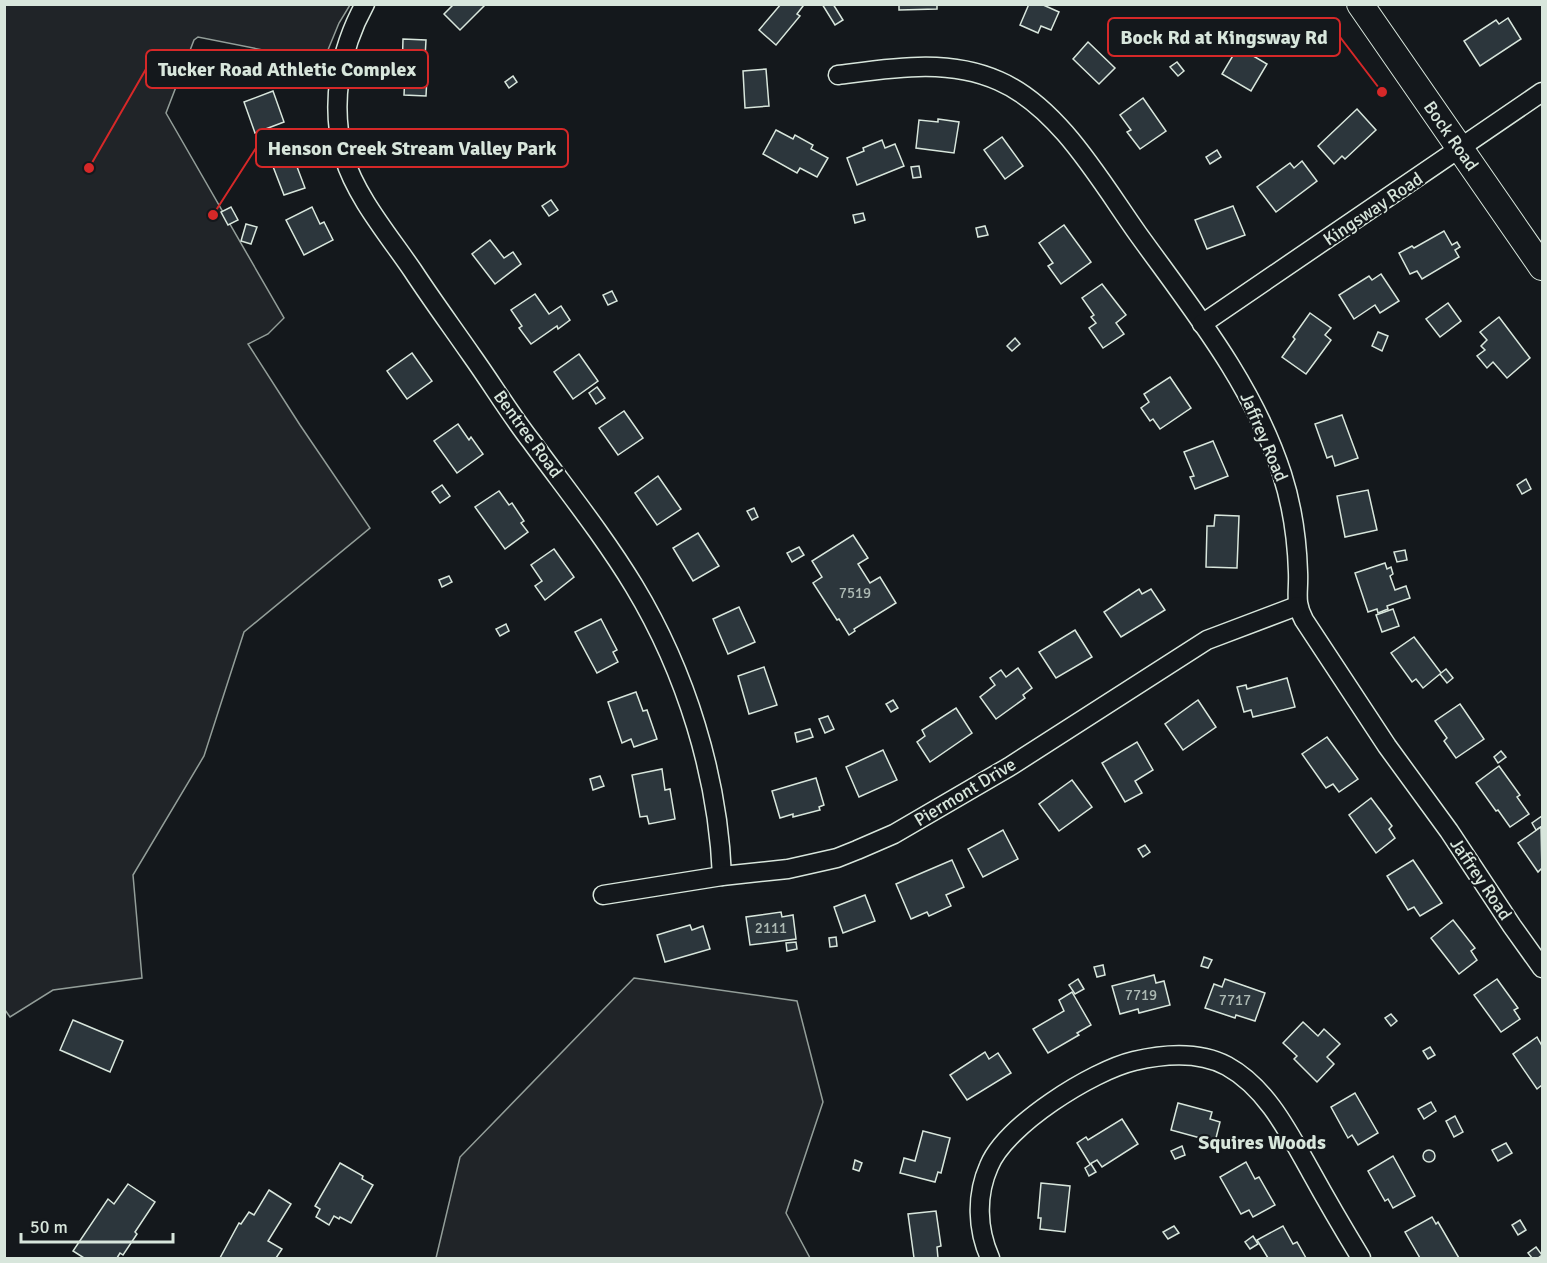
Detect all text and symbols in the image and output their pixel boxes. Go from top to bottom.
callout: Bock Rd at Kingsway Rd [1108,18,1340,56]
text: Bock Rd at Kingsway Rd [1120,25,1328,50]
callout: Tucker Road Athletic Complex [146,50,428,88]
text: Tucker Road Athletic Complex [158,57,416,82]
street label: Bock Road [1419,97,1483,175]
callout: Henson Creek Stream Valley Park [256,129,568,167]
text: Henson Creek Stream Valley Park [268,136,557,161]
street label: Kingsway Road [1319,168,1427,250]
street label: Bentree Road [489,386,567,482]
street label: Jaffrey Road [1235,389,1293,485]
house number: 7519 [839,584,871,602]
street label: Piermont Drive [910,753,1020,831]
street label: Jaffrey Road [1445,834,1517,924]
house number: 2111 [755,919,787,937]
house number: 7719 [1125,986,1157,1004]
house number: 7717 [1219,991,1251,1009]
district label: Squires Woods [1198,1130,1326,1155]
scale bar [21,1206,172,1244]
text: 50 m [30,1216,68,1238]

